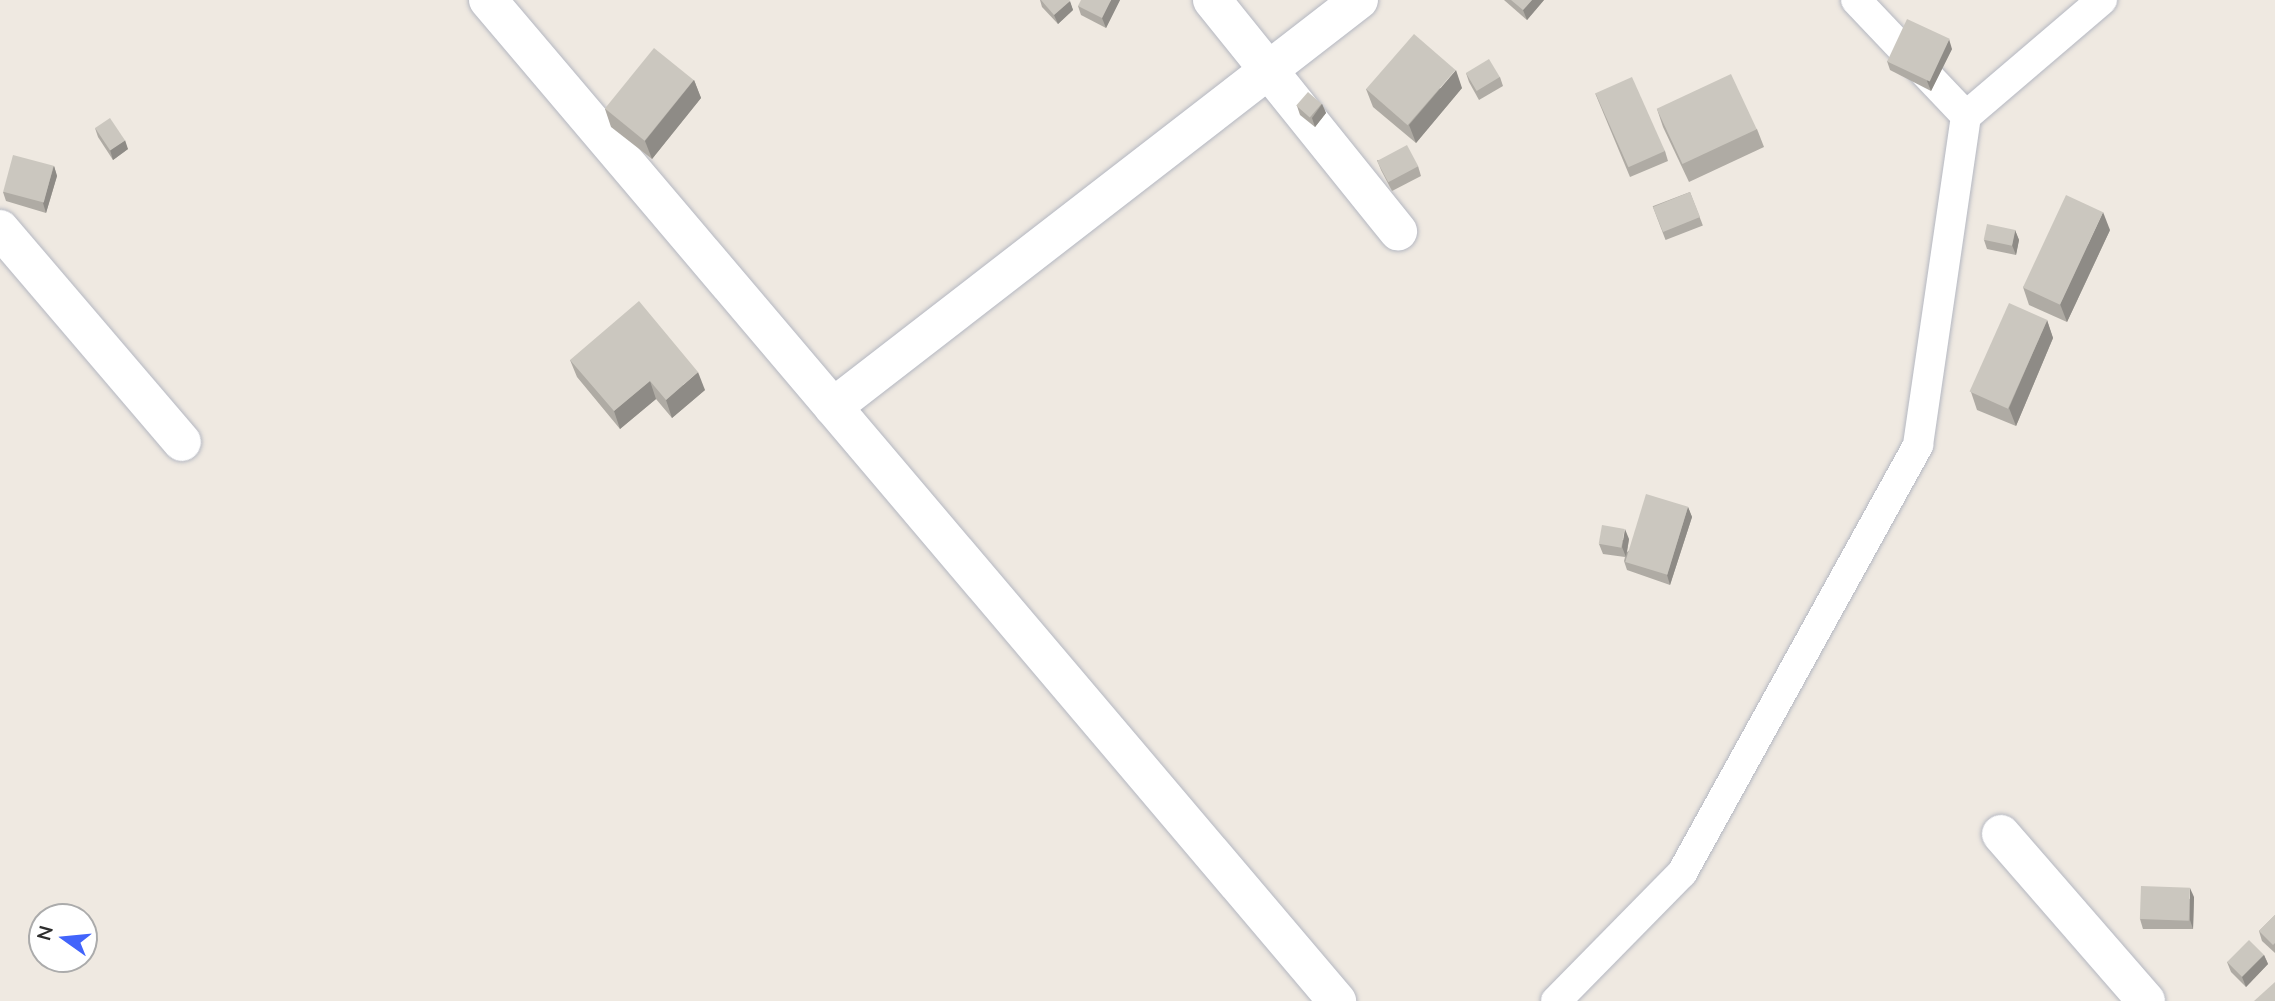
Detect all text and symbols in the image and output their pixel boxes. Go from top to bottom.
north arrow [28,903,98,973]
text: N [31,923,58,943]

